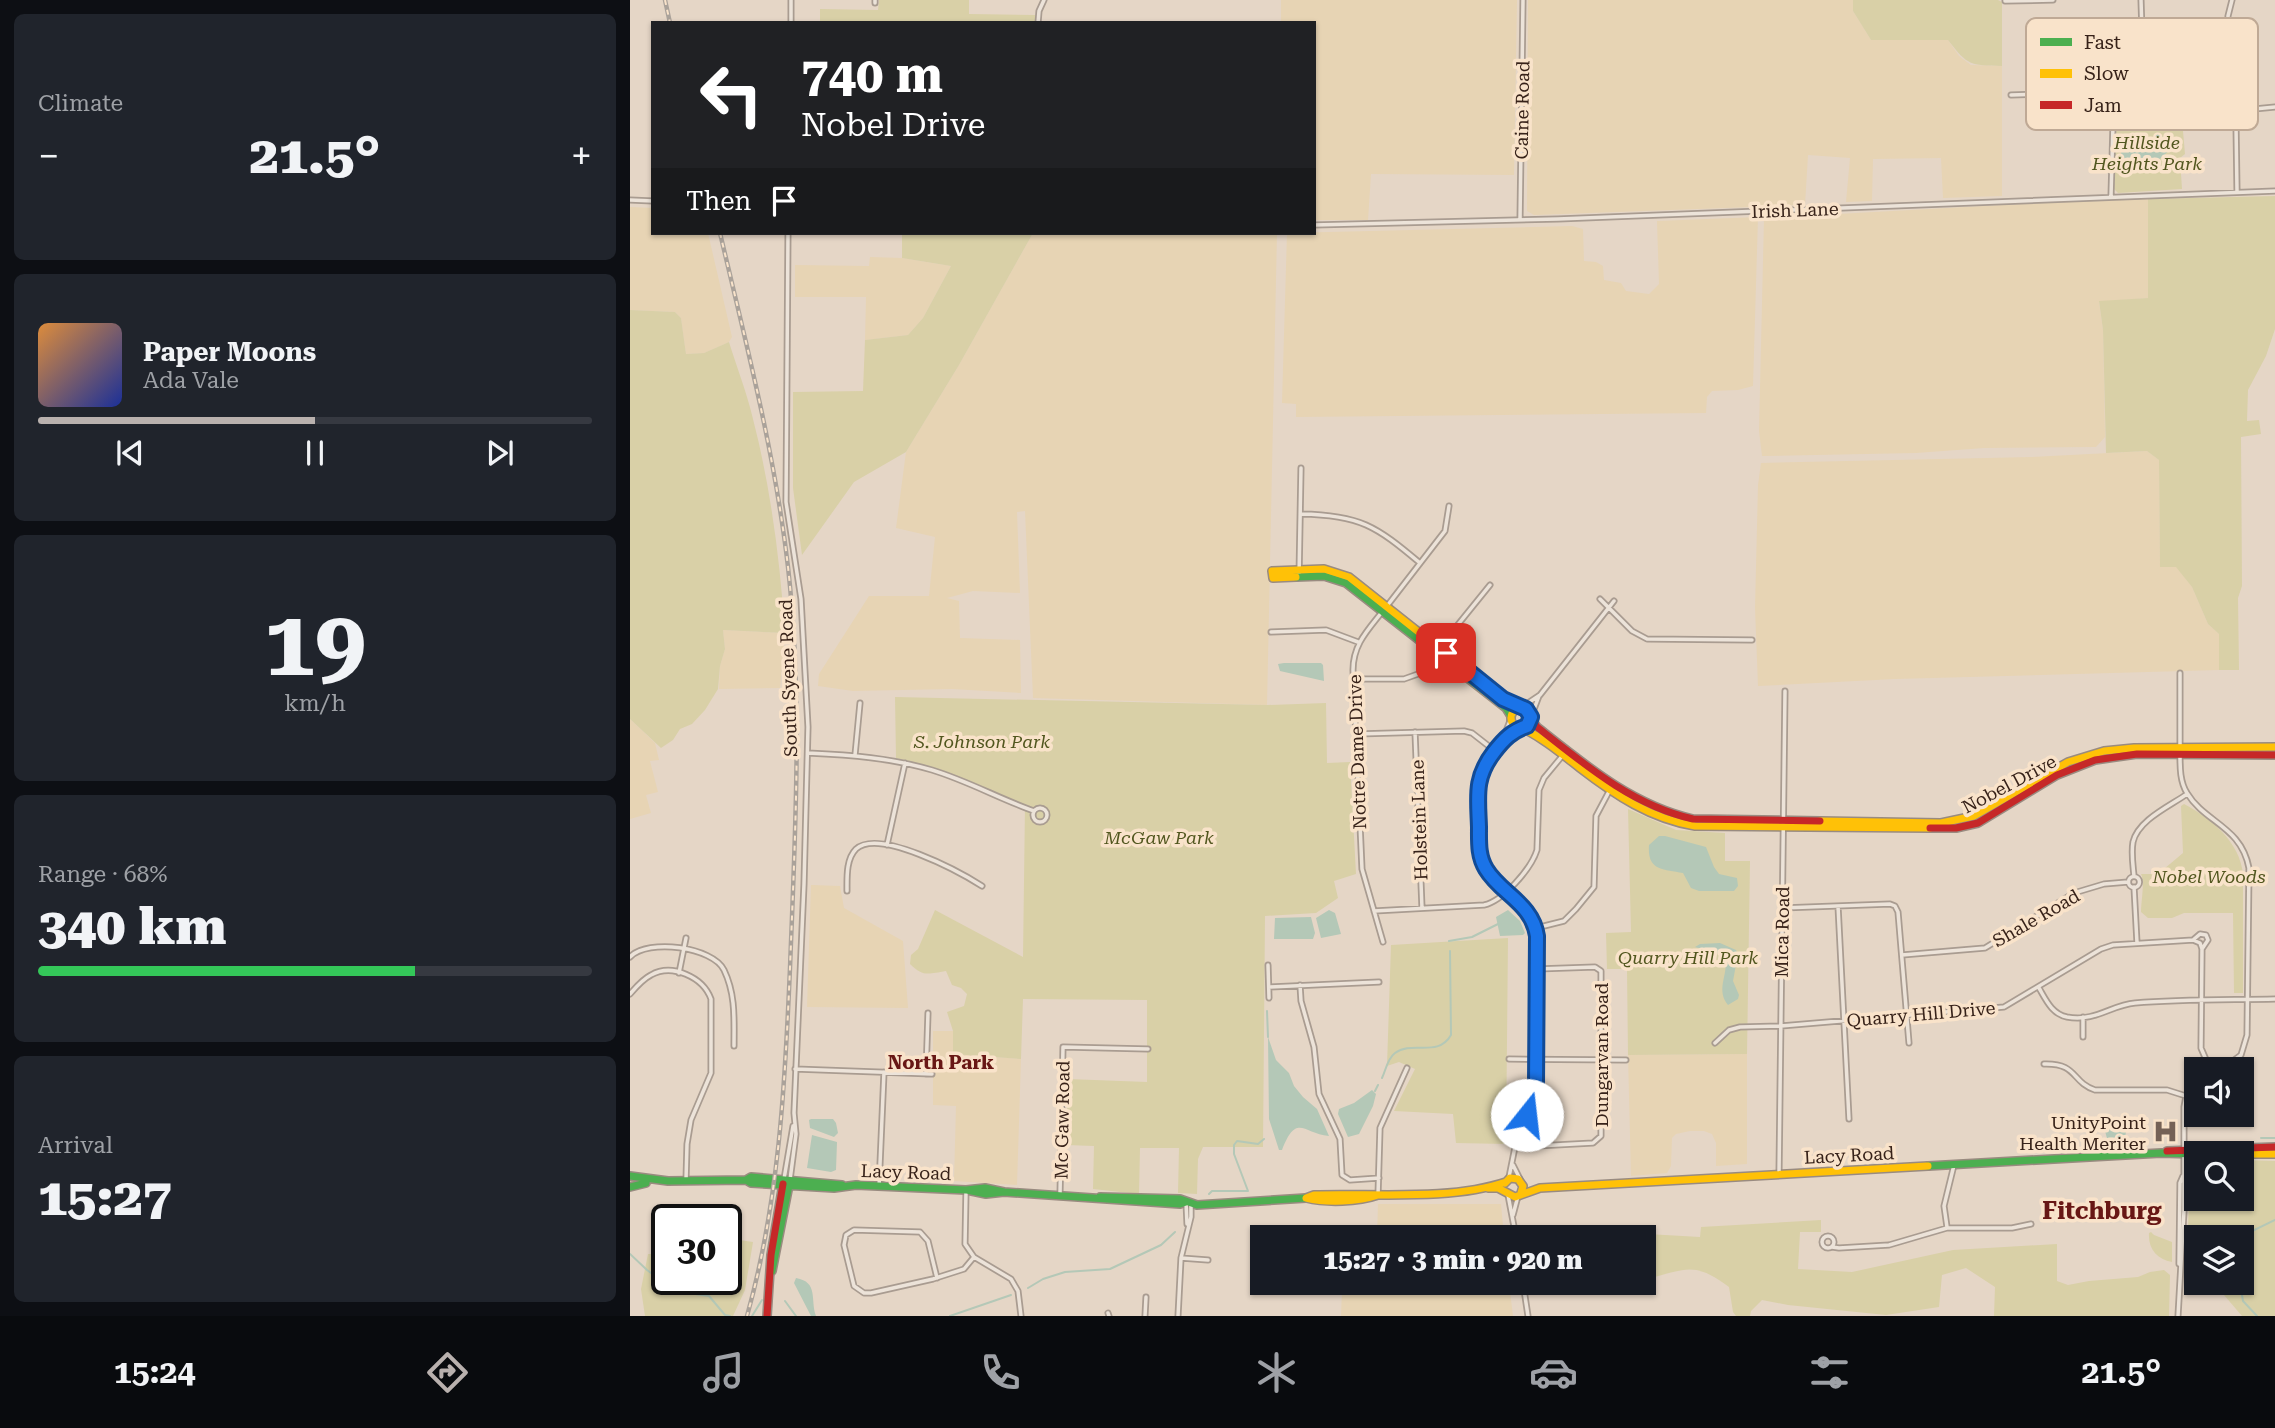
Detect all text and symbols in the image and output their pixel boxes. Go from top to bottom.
legend [2026,18,2258,130]
text: Fast [2084,31,2121,54]
text: 740 m [801,47,943,104]
icon: left [686,49,777,140]
street label: Caine Road [1511,60,1533,160]
text: Slow [2084,62,2129,85]
text: Climate [38,90,123,117]
text: Jam [2084,94,2122,117]
text: Nobel Drive [801,106,985,144]
text: 21.5° [250,125,380,186]
park label: Hillside Heights Park [2091,132,2202,174]
text: − [38,134,59,178]
text: + [571,134,592,178]
icon: arrive [765,182,803,220]
text: Then [686,186,751,216]
street label: Irish Lane [1751,198,1839,222]
text: Paper Moons [143,337,316,367]
text: Ada Vale [143,367,239,394]
icon: previous [111,434,149,472]
icon: pause [296,434,334,472]
icon: next [481,434,519,472]
text: 19 [264,591,366,697]
street label: South Syene Road [775,598,801,757]
pin [1416,623,1476,683]
icon: arrive [1427,634,1465,672]
street label: Notre Dame Drive [1344,674,1370,830]
text: km/h [284,690,346,717]
park label: S. Johnson Park [913,731,1050,752]
street label: Nobel Drive [1958,750,2060,818]
street label: Holstein Lane [1406,759,1432,881]
park label: McGaw Park [1103,827,1214,848]
text: Range · 68% [38,861,167,888]
park label: Nobel Woods [2151,866,2266,887]
street label: Shale Road [1989,884,2084,951]
street label: Mica Road [1771,886,1793,978]
text: 340 km [38,896,226,957]
park label: Quarry Hill Park [1618,947,1758,968]
street label: Dungarvan Road [1591,982,1612,1127]
street label: Quarry Hill Drive [1846,997,1996,1031]
district label: North Park [888,1051,994,1074]
map controls [2184,1057,2254,1295]
button: sound [2184,1057,2254,1127]
street label: Mc Gaw Road [1050,1060,1074,1180]
position arrow [1490,1078,1564,1152]
place label: UnityPoint Health Meriter [2019,1112,2146,1154]
hospital icon: UnityPoint Health Meriter [2152,1118,2180,1146]
text: Arrival [38,1132,113,1159]
button: search [2184,1141,2254,1211]
street label: Lacy Road [1803,1142,1895,1168]
street label: Lacy Road [860,1160,952,1184]
text: 15:27 [38,1167,172,1228]
district label: Fitchburg [2042,1197,2162,1225]
speed limit sign: 30 [651,1204,742,1295]
button: layers [2184,1225,2254,1295]
text: 15:27 · 3 min · 920 m [1323,1245,1583,1275]
icon: directions [423,1348,472,1397]
icon: music [699,1348,748,1397]
icon: phone [976,1348,1025,1397]
icon: climate [1252,1348,1301,1397]
icon: car [1529,1348,1578,1397]
icon: filters [1805,1348,1854,1397]
text: 15:24 [114,1353,195,1391]
text: 21.5° [2081,1353,2161,1391]

